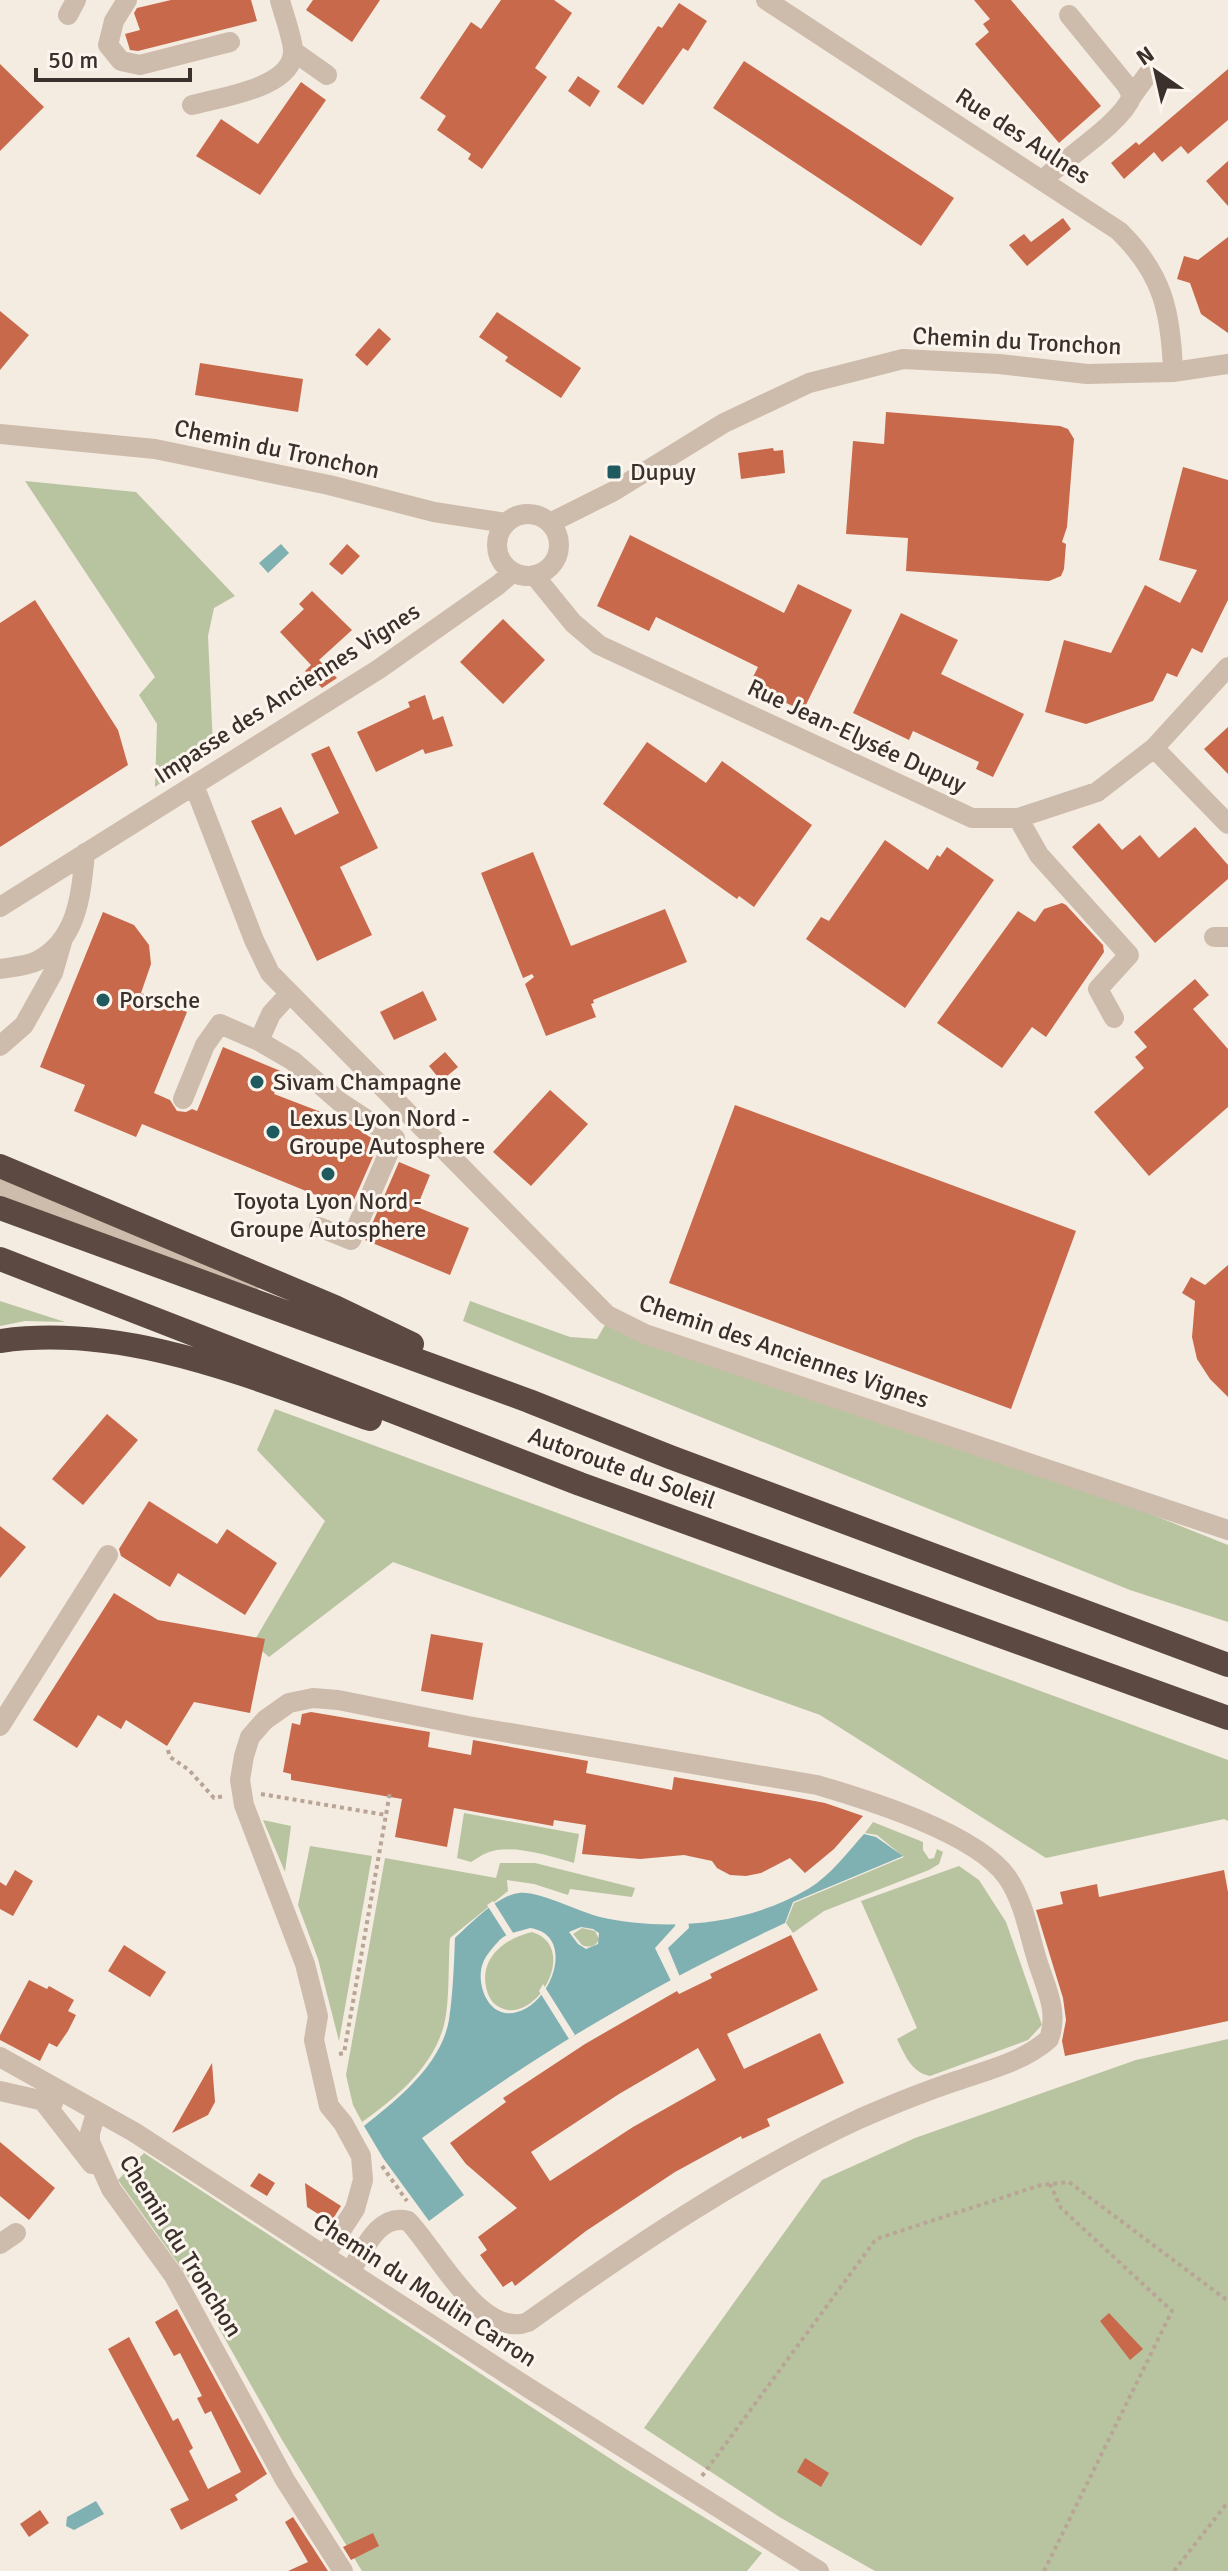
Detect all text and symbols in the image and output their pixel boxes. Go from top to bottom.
scale bar [36,32,190,82]
north arrow [1116,32,1196,112]
text: N [1131,40,1159,71]
text: 50 m [48,45,98,75]
street label: Rue des Aulnes [950,81,1096,191]
street label: Chemin du Tronchon [912,321,1122,361]
street label: Chemin du Tronchon [172,413,382,485]
place label: Dupuy [630,457,696,487]
marker: Dupuy [605,463,623,481]
street label: Impasse des Anciennes Vignes [149,596,425,790]
street label: Rue Jean-Elysée Dupuy [743,672,971,800]
place label: Porsche [119,985,200,1015]
marker: Porsche [94,991,112,1009]
place label: Sivam Champagne [273,1067,461,1097]
marker: Sivam Champagne [248,1073,266,1091]
place label: Lexus Lyon Nord - Groupe Autosphere [289,1103,485,1161]
marker: Lexus Lyon Nord - Groupe Autosphere [264,1123,282,1141]
marker: Toyota Lyon Nord - Groupe Autosphere [319,1165,337,1183]
place label: Toyota Lyon Nord - Groupe Autosphere [230,1186,426,1244]
street label: Chemin des Anciennes Vignes [635,1287,933,1415]
street label: Autoroute du Soleil [524,1420,720,1516]
street label: Chemin du Tronchon [113,2149,249,2343]
street label: Chemin du Moulin Carron [307,2206,543,2374]

